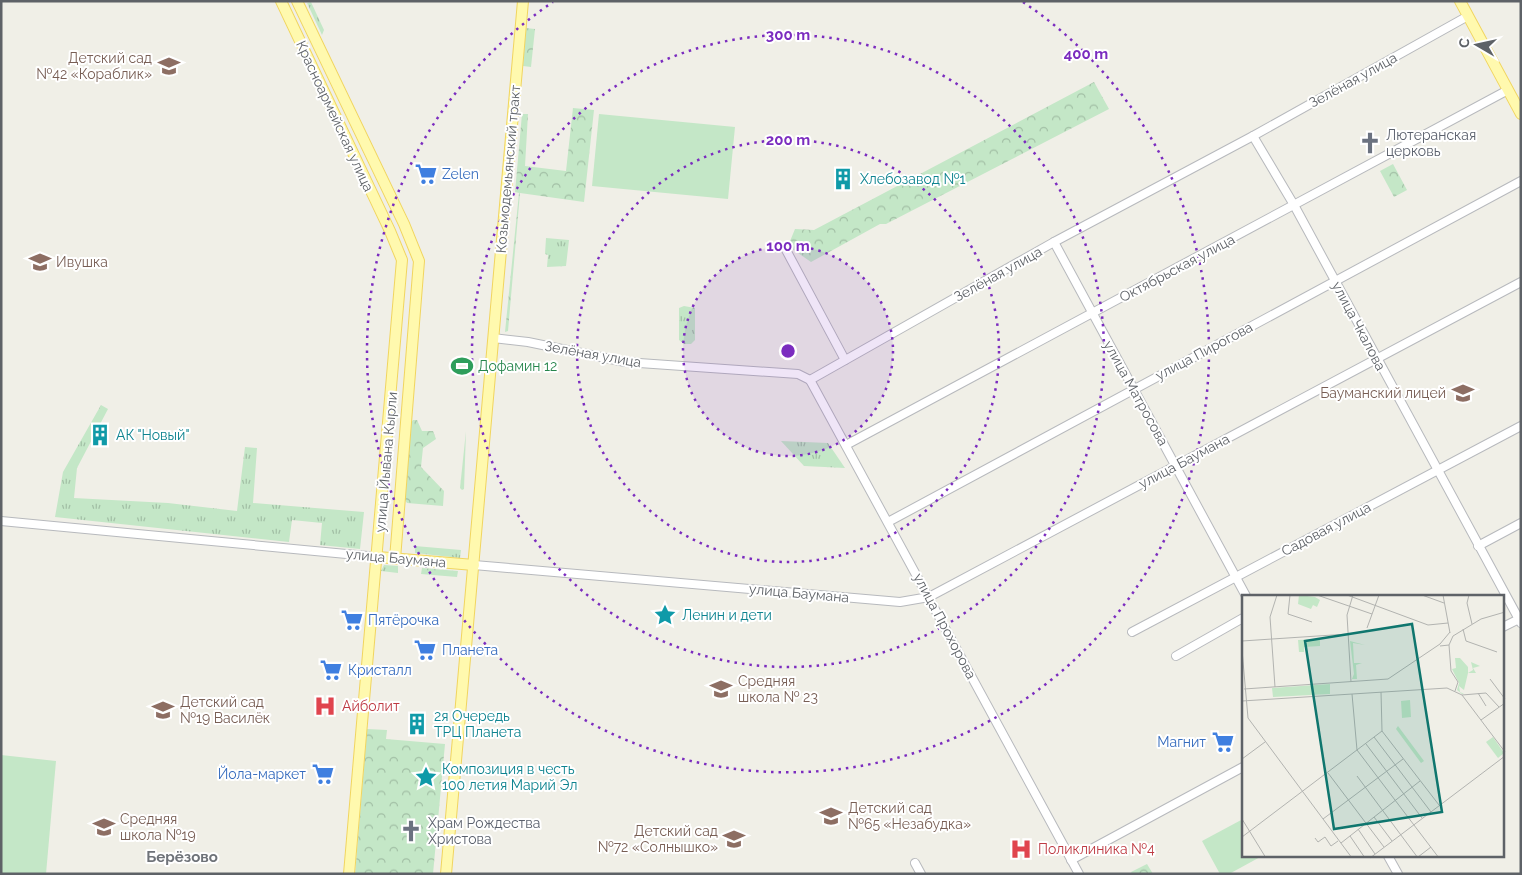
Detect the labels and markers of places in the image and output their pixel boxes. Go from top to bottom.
place label: Детский сад №42 «Кораблик» [36,50,152,82]
school or university icon: Детский сад №42 «Кораблик» [156,53,182,79]
place label: Лютеранская церковь [1386,127,1476,159]
church icon: Лютеранская церковь [1357,130,1383,156]
supermarket icon: Zelen [413,161,439,187]
place label: Zelen [442,166,479,182]
building icon: Хлебозавод №1 [830,166,856,192]
place label: Хлебозавод №1 [860,171,965,187]
school or university icon: Ивушка [27,249,53,275]
place label: Ивушка [56,254,108,270]
centre of rings [779,342,797,360]
sports icon: Дофамин 12 [449,353,475,379]
place label: Дофамин 12 [478,358,557,374]
school or university icon: Бауманский лицей [1450,380,1476,406]
place label: Бауманский лицей [1320,385,1446,401]
building icon: АК "Новый" [87,422,113,448]
place label: АК "Новый" [116,427,189,443]
place icon: Ленин и дети [652,602,678,628]
supermarket icon: Пятёрочка [339,607,365,633]
place label: Ленин и дети [682,607,772,623]
place label: Пятёрочка [368,612,439,628]
supermarket icon: Планета [412,637,438,663]
place label: Планета [442,642,498,658]
supermarket icon: Кристалл [318,657,344,683]
place label: Кристалл [348,662,412,678]
place label: Средняя школа № 23 [738,673,818,705]
school or university icon: Средняя школа № 23 [708,676,734,702]
hospital icon: Айболит [312,693,338,719]
place label: Детский сад №19 Василёк [180,694,270,726]
school or university icon: Детский сад №19 Василёк [150,697,176,723]
place label: Айболит [342,698,400,714]
place label: 2я Очередь ТРЦ Планета [434,708,521,740]
building icon: 2я Очередь ТРЦ Планета [404,711,430,737]
supermarket icon: Магнит [1210,729,1236,755]
place label: Магнит [1157,734,1206,750]
supermarket icon: Йола-маркет [310,761,336,787]
place label: Композиция в честь 100 летия Марий Эл [442,761,577,793]
place icon: Композиция в честь 100 летия Марий Эл [413,764,439,790]
place label: Йола-маркет [218,765,306,782]
place label: Детский сад №65 «Незабудка» [848,800,971,832]
school or university icon: Детский сад №65 «Незабудка» [818,803,844,829]
place label: Средняя школа №19 [120,811,196,843]
school or university icon: Средняя школа №19 [91,814,117,840]
place label: Храм Рождества Христова [428,815,540,847]
church icon: Храм Рождества Христова [398,818,424,844]
place label: Детский сад №72 «Солнышко» [598,823,718,855]
school or university icon: Детский сад №72 «Солнышко» [721,826,747,852]
hospital icon: Поликлиника №4 [1008,836,1034,862]
place label: Поликлиника №4 [1038,841,1155,857]

